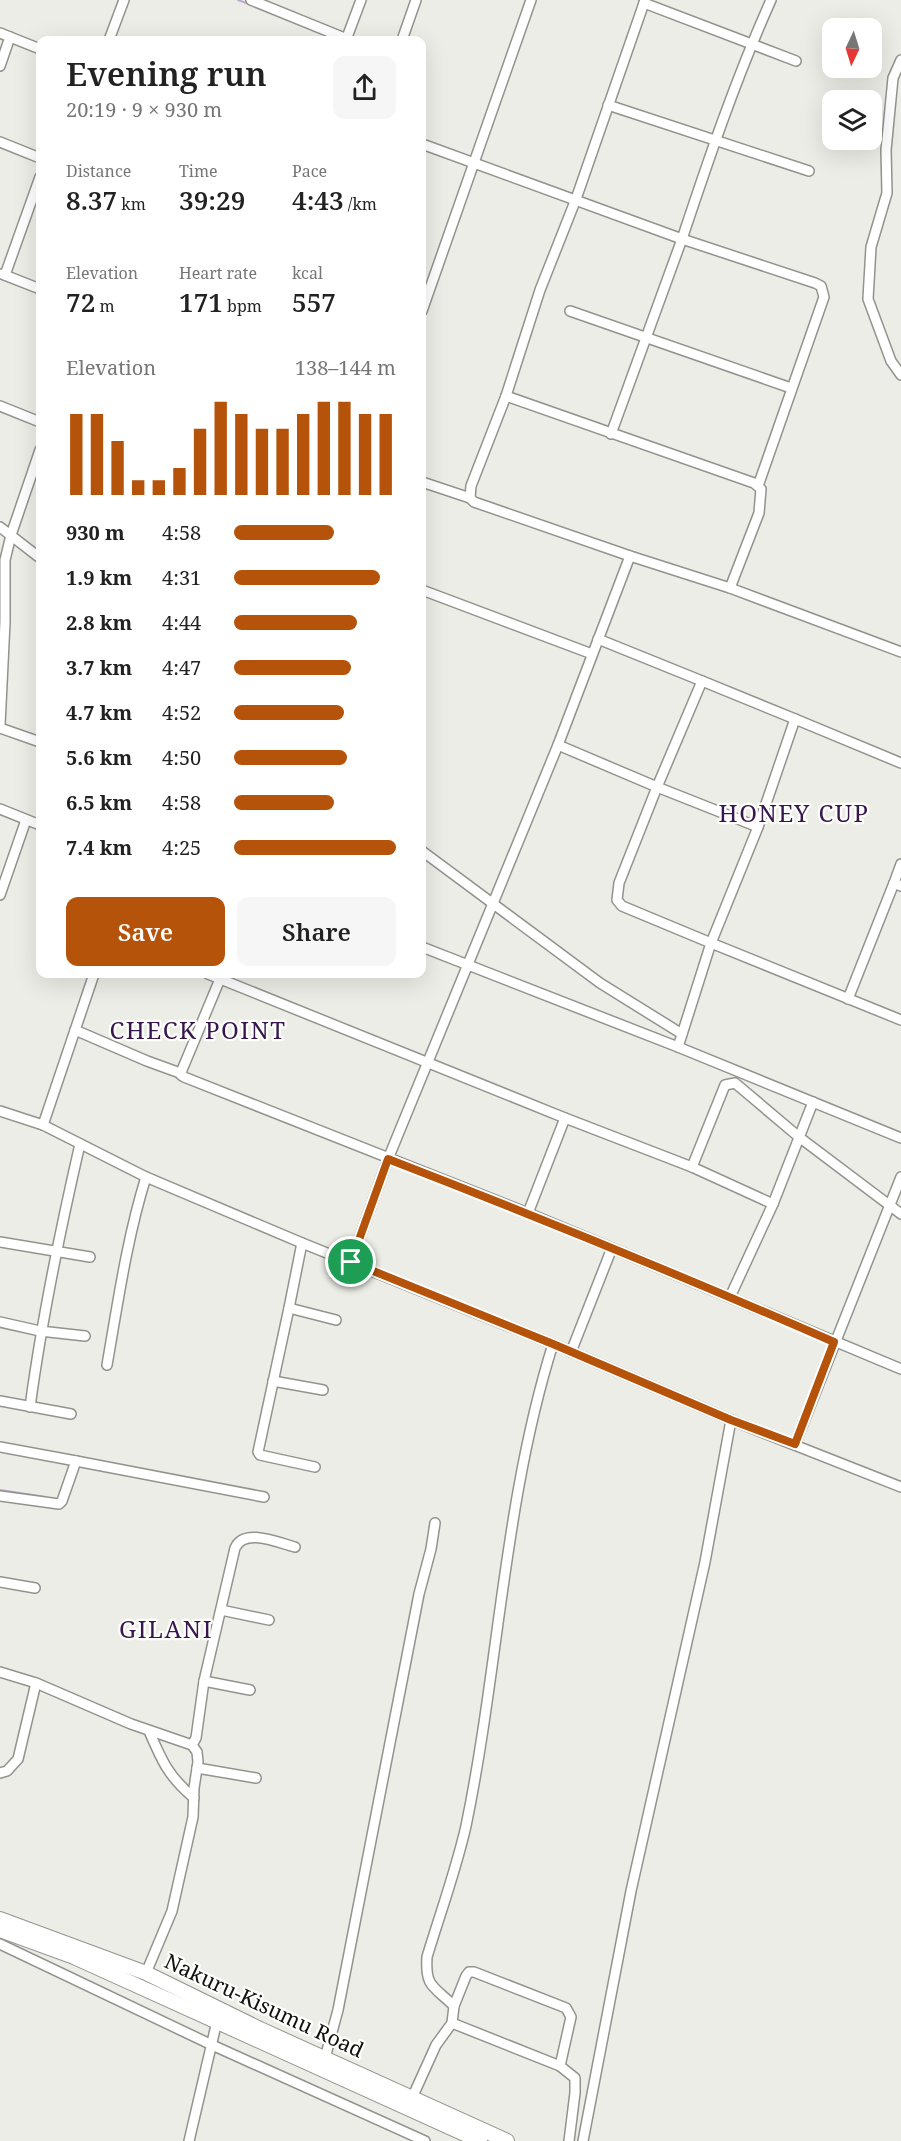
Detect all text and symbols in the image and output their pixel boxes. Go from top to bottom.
north arrow [822,18,882,78]
map controls [822,18,882,150]
text: Evening run [66,51,267,96]
button: share [333,56,396,119]
button: layers [822,90,882,150]
text: 20:19 · 9 × 930 m [66,96,222,123]
text: Distance [66,160,131,182]
text: Time [179,160,218,182]
text: Pace [292,160,327,182]
text: 8.37 [66,182,117,218]
text: 39:29 [179,182,245,218]
text: 4:43 [292,182,344,218]
text: km [117,193,146,215]
text: /km [344,193,377,215]
text: Elevation [66,262,138,284]
text: Heart rate [179,262,257,284]
text: kcal [292,262,323,284]
text: 72 [66,284,95,320]
text: 171 [179,284,223,320]
text: 557 [292,284,336,320]
text: m [95,295,115,317]
text: bpm [223,295,262,317]
text: Elevation [66,354,156,381]
text: 138–144 m [295,354,396,381]
text: 930 m [66,519,125,546]
text: 4:58 [162,519,201,546]
text: 1.9 km [66,564,132,591]
text: 4:31 [162,564,201,591]
text: 2.8 km [66,609,132,636]
text: 4:44 [162,609,201,636]
text: 3.7 km [66,654,132,681]
text: 4:47 [162,654,201,681]
text: 4.7 km [66,699,132,726]
text: 4:52 [162,699,201,726]
text: 5.6 km [66,744,132,771]
text: 4:50 [162,744,201,771]
text: 6.5 km [66,789,132,816]
text: 4:58 [162,789,201,816]
district label: HONEY CUP [719,796,869,829]
text: 7.4 km [66,834,132,861]
text: 4:25 [162,834,201,861]
button: Save [66,897,225,966]
button: Share [237,897,396,966]
district label: CHECK POINT [109,1013,287,1046]
pin [325,1236,376,1287]
icon: arrive [334,1245,367,1278]
district label: GILANI [119,1612,213,1645]
street label: Nakuru-Kisumu Road [160,1947,369,2064]

